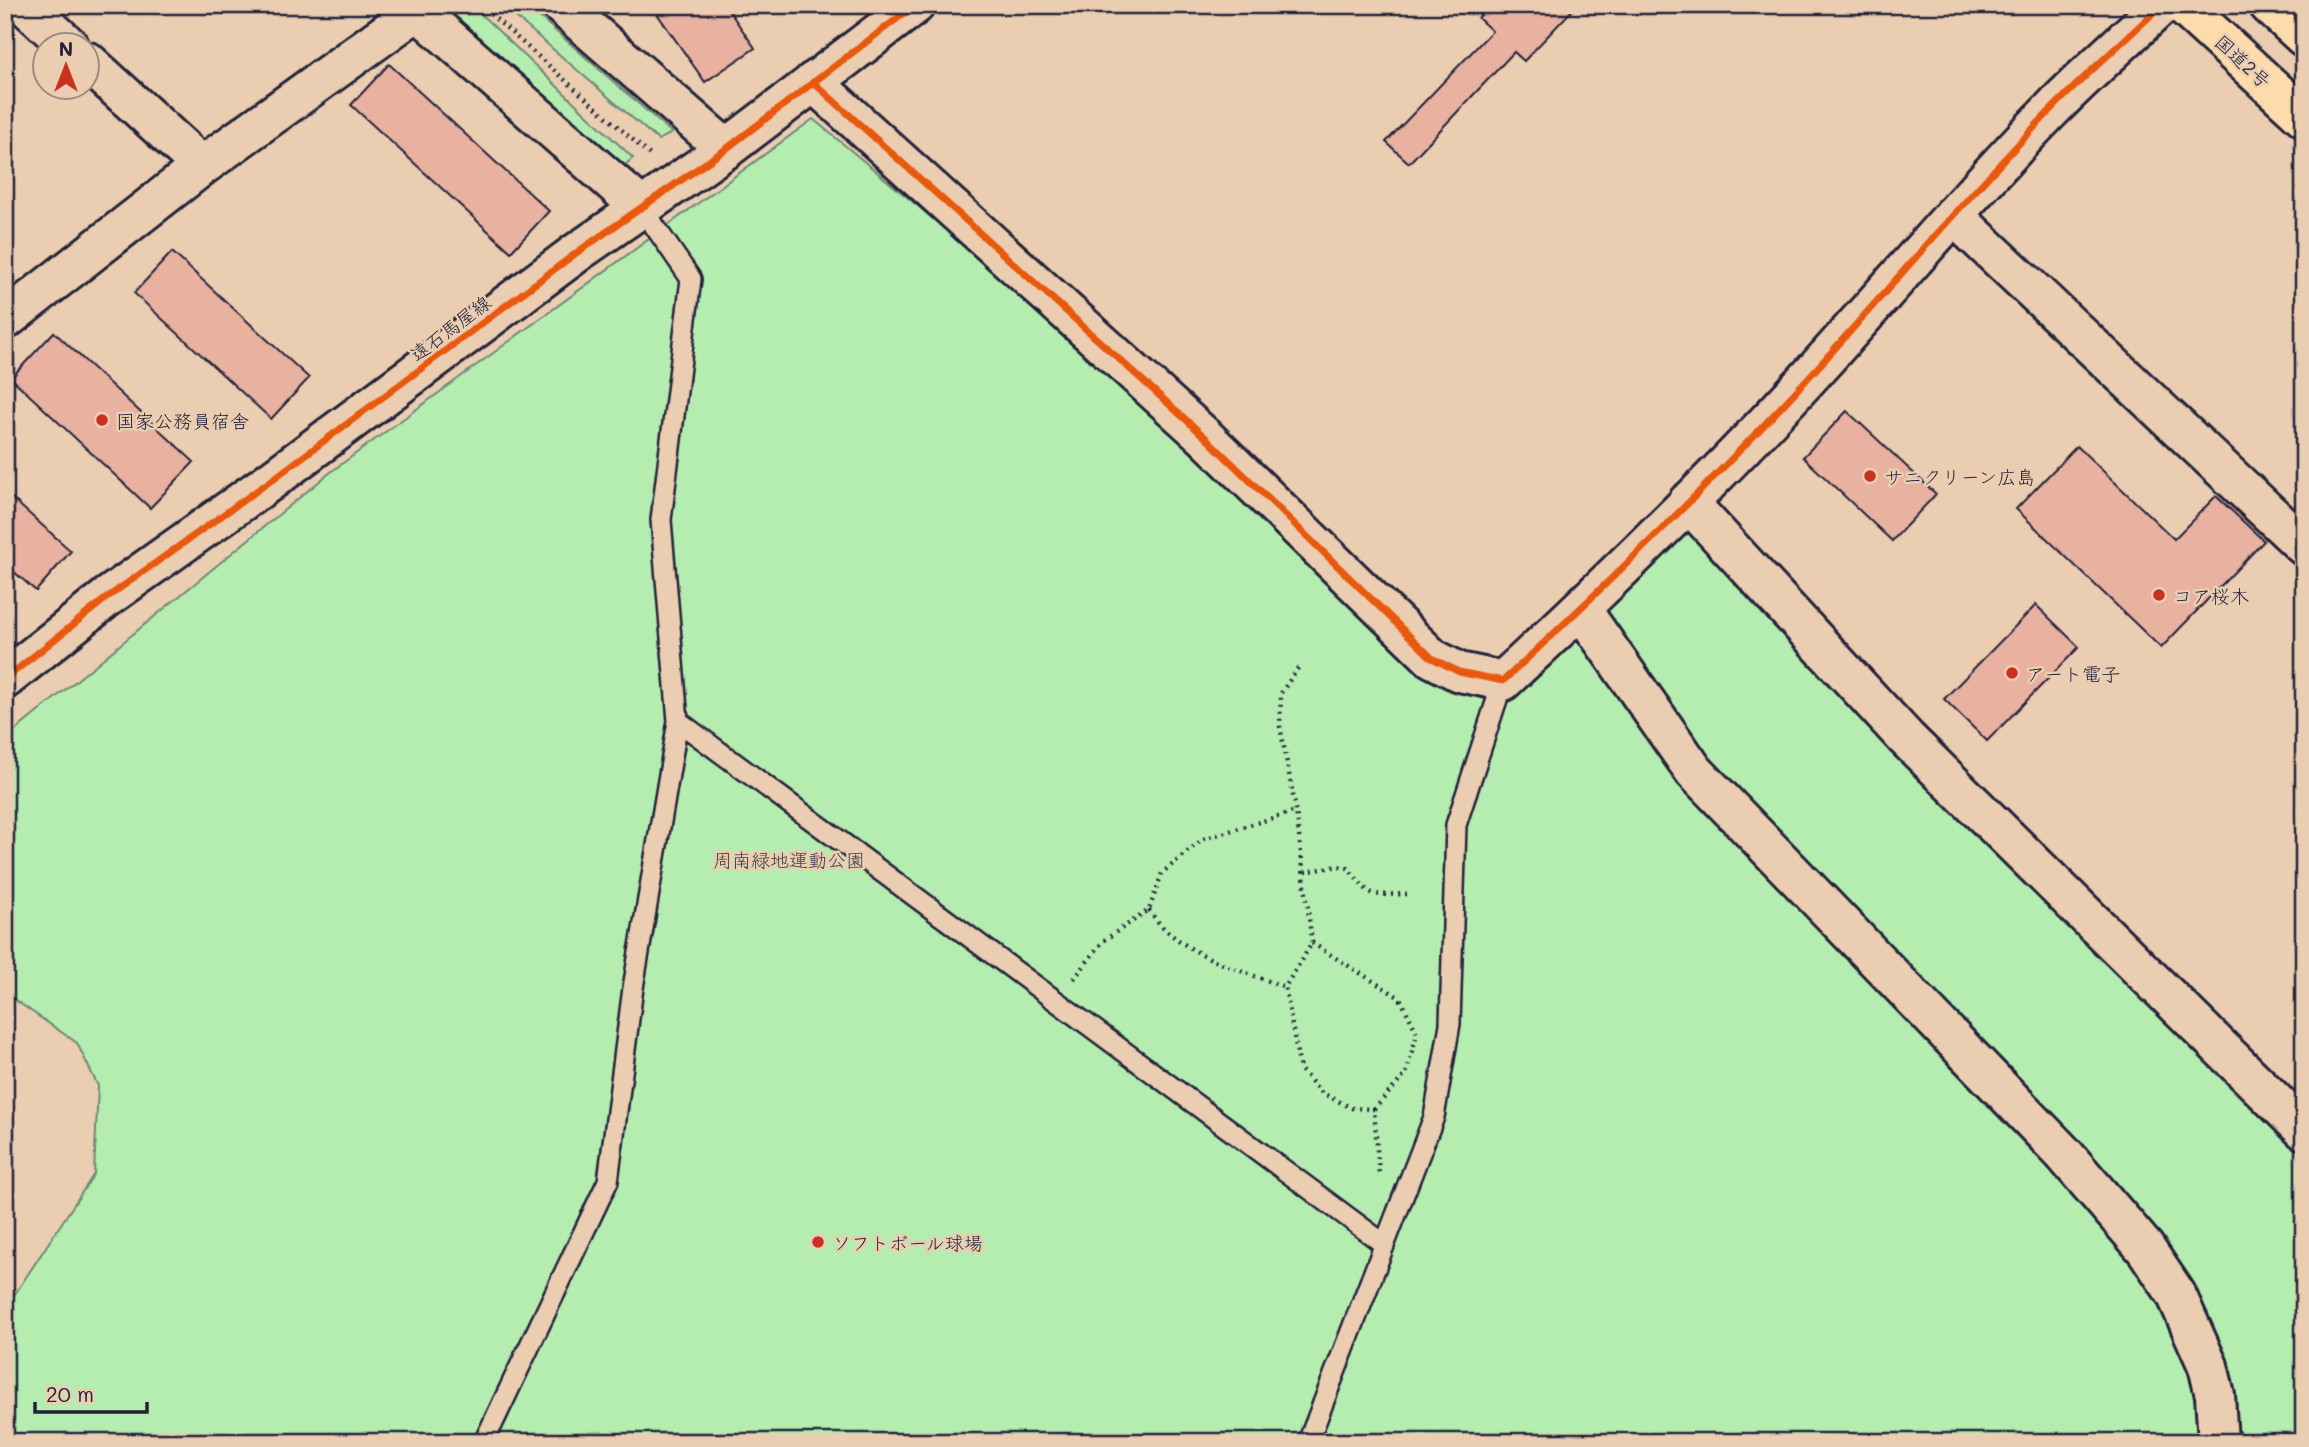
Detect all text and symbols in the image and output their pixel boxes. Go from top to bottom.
street label: 国道2号 [2210,29,2276,93]
north arrow [32,32,102,102]
text: N [59,36,73,61]
street label: 遠石馬屋線 [405,289,495,367]
place label: 国家公務員宿舎 [116,408,249,433]
marker: 国家公務員宿舎 [94,412,110,428]
place label: サニクリーン広島 [1884,464,2035,489]
marker: サニクリーン広島 [1862,468,1878,484]
place label: コア桜木 [2173,583,2249,608]
marker: コア桜木 [2151,587,2167,603]
place label: アート電子 [2026,661,2120,686]
marker: アート電子 [2004,665,2020,681]
park label: 周南緑地運動公園 [713,847,865,872]
place label: ソフトボール球場 [832,1230,983,1255]
marker: ソフトボール球場 [810,1234,826,1250]
scale bar [35,1370,147,1414]
text: 20 m [46,1380,94,1407]

